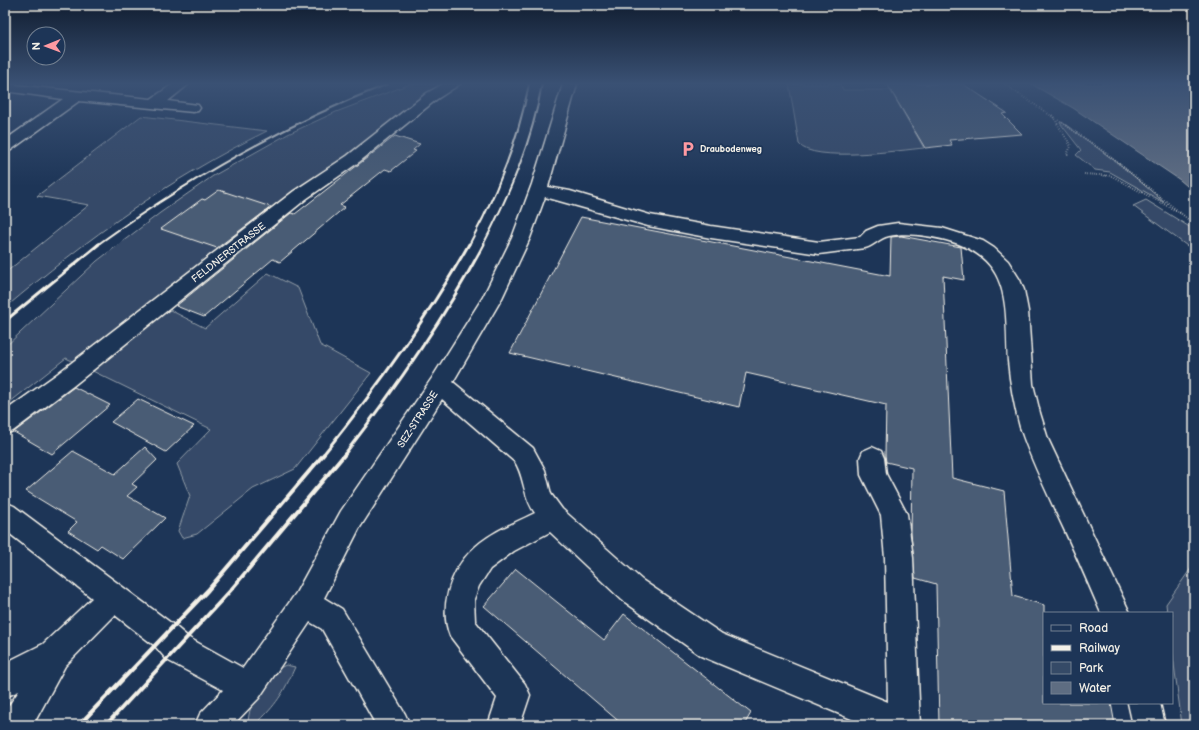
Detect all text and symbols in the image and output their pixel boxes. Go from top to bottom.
north arrow [26,26,66,66]
text: N [30,42,43,50]
parking icon: Draubodenweg [679,140,697,158]
place label: Draubodenweg [700,144,762,155]
street label: FELDNERSTRASSE [189,220,268,285]
street label: SEZ-STRASSE [395,389,441,450]
legend [1043,612,1173,704]
text: Road [1079,621,1108,636]
text: Railway [1079,641,1121,656]
text: Park [1079,661,1103,676]
text: Water [1079,681,1111,696]

